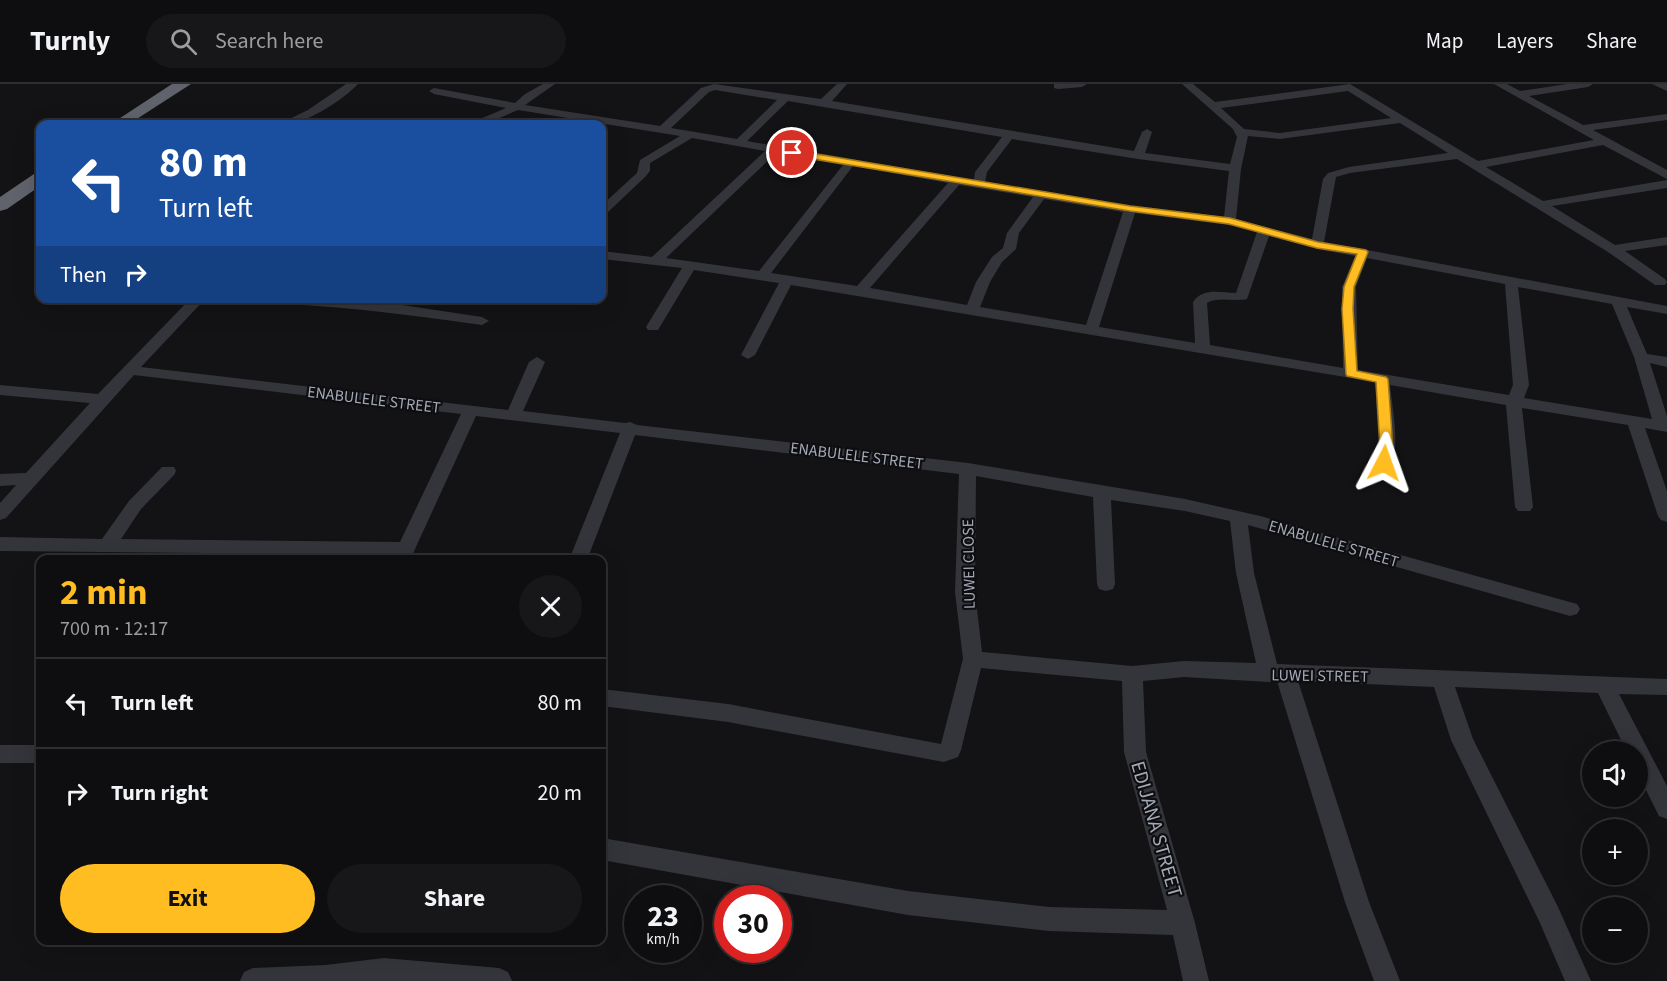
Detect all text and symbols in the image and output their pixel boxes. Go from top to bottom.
search box [146,14,566,68]
text: Turnly [30,21,110,61]
icon: search [167,25,200,58]
text: Search here [215,25,324,57]
text: Map [1426,26,1463,56]
text: Layers [1496,26,1553,56]
text: Share [1586,26,1637,56]
pin [766,127,817,178]
text: 80 m [159,133,248,193]
icon: arrive [775,136,808,169]
icon: left [60,144,138,222]
text: Turn left [159,189,253,228]
icon: right [119,258,152,291]
text: Then [60,259,107,291]
street label: ENABULELE STREET [306,381,442,419]
position arrow [1352,431,1416,495]
street label: ENABULELE STREET [789,437,925,475]
street label: ENABULELE STREET [1266,515,1402,573]
street label: LUWEI CLOSE [957,519,981,609]
text: 2 min [60,567,148,618]
button: close [519,575,582,638]
text: 700 m · 12:17 [60,615,168,643]
street label: LUWEI STREET [1271,664,1369,688]
icon: left [60,687,93,720]
text: Turn left [111,687,193,719]
text: 80 m [537,687,582,719]
map controls [1582,741,1648,963]
button: sound [1582,741,1648,807]
street label: EDIJANA STREET [1123,758,1189,901]
icon: right [60,777,93,810]
text: Turn right [111,777,208,809]
text: 20 m [537,777,582,809]
button: + [1582,819,1648,885]
button: Exit [60,864,315,933]
button: Share [327,864,582,933]
speed limit sign: 30 [714,885,792,963]
text: 23 [647,895,679,938]
button: − [1582,897,1648,963]
text: km/h [646,929,680,950]

